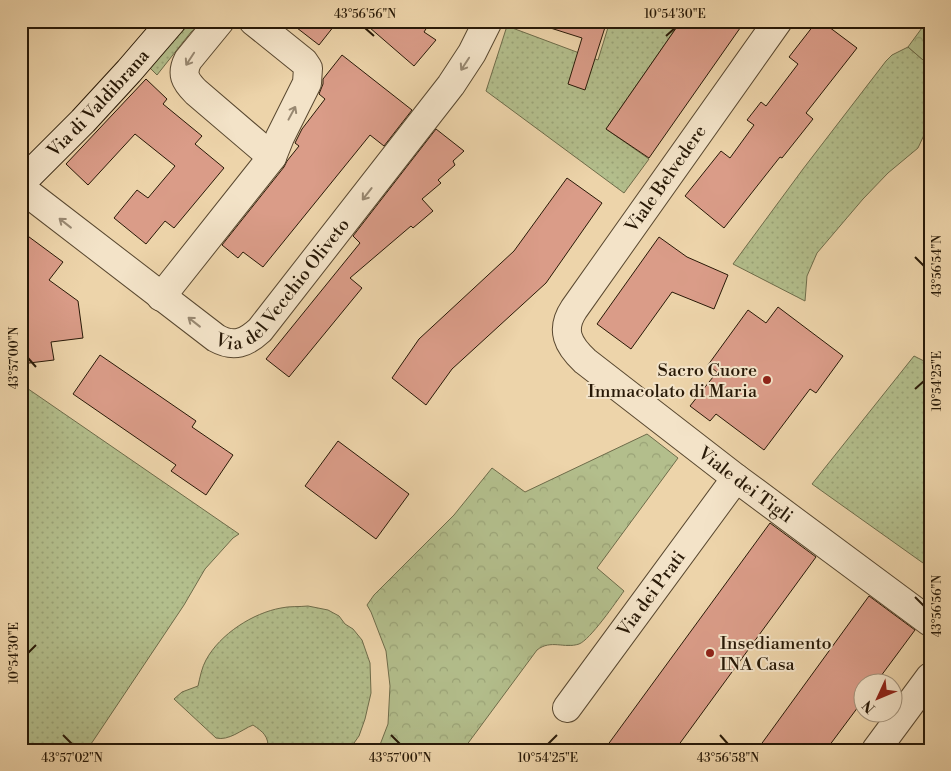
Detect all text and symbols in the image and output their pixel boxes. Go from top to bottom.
text: 43°56'56"N [334,7,396,22]
text: 10°54'30"E [644,7,706,22]
street label: Via di Valdibrana [41,44,155,163]
one-way arrow [184,51,194,65]
one-way arrow [460,57,470,71]
one-way arrow [288,106,297,121]
street label: Viale Belvedere [620,121,712,238]
one-way arrow [361,187,372,200]
street label: Via del Vecchio Oliveto [211,213,354,355]
one-way arrow [58,218,72,228]
text: 43°56'54"N [930,235,945,297]
one-way arrow [187,317,201,327]
text: 43°57'00"N [7,327,22,389]
text: 10°54'25"E [930,351,945,411]
place label: Sacro Cuore Immacolato di Maria [588,359,758,403]
marker: Sacro Cuore Immacolato di Maria [761,374,773,386]
street label: Viale dei Tigli [693,441,798,528]
street label: Via dei Prati [611,546,690,642]
text: 43°56'56"N [930,575,945,637]
text: 10°54'30"E [7,622,22,684]
place label: Insediamento INA Casa [720,632,832,676]
marker: Insediamento INA Casa [704,647,716,659]
north arrow [854,674,904,724]
text: N [859,696,880,717]
text: 43°57'02"N [41,751,103,766]
text: 43°57'00"N [369,751,431,766]
text: 10°54'25"E [518,751,578,766]
text: 43°56'58"N [697,751,759,766]

